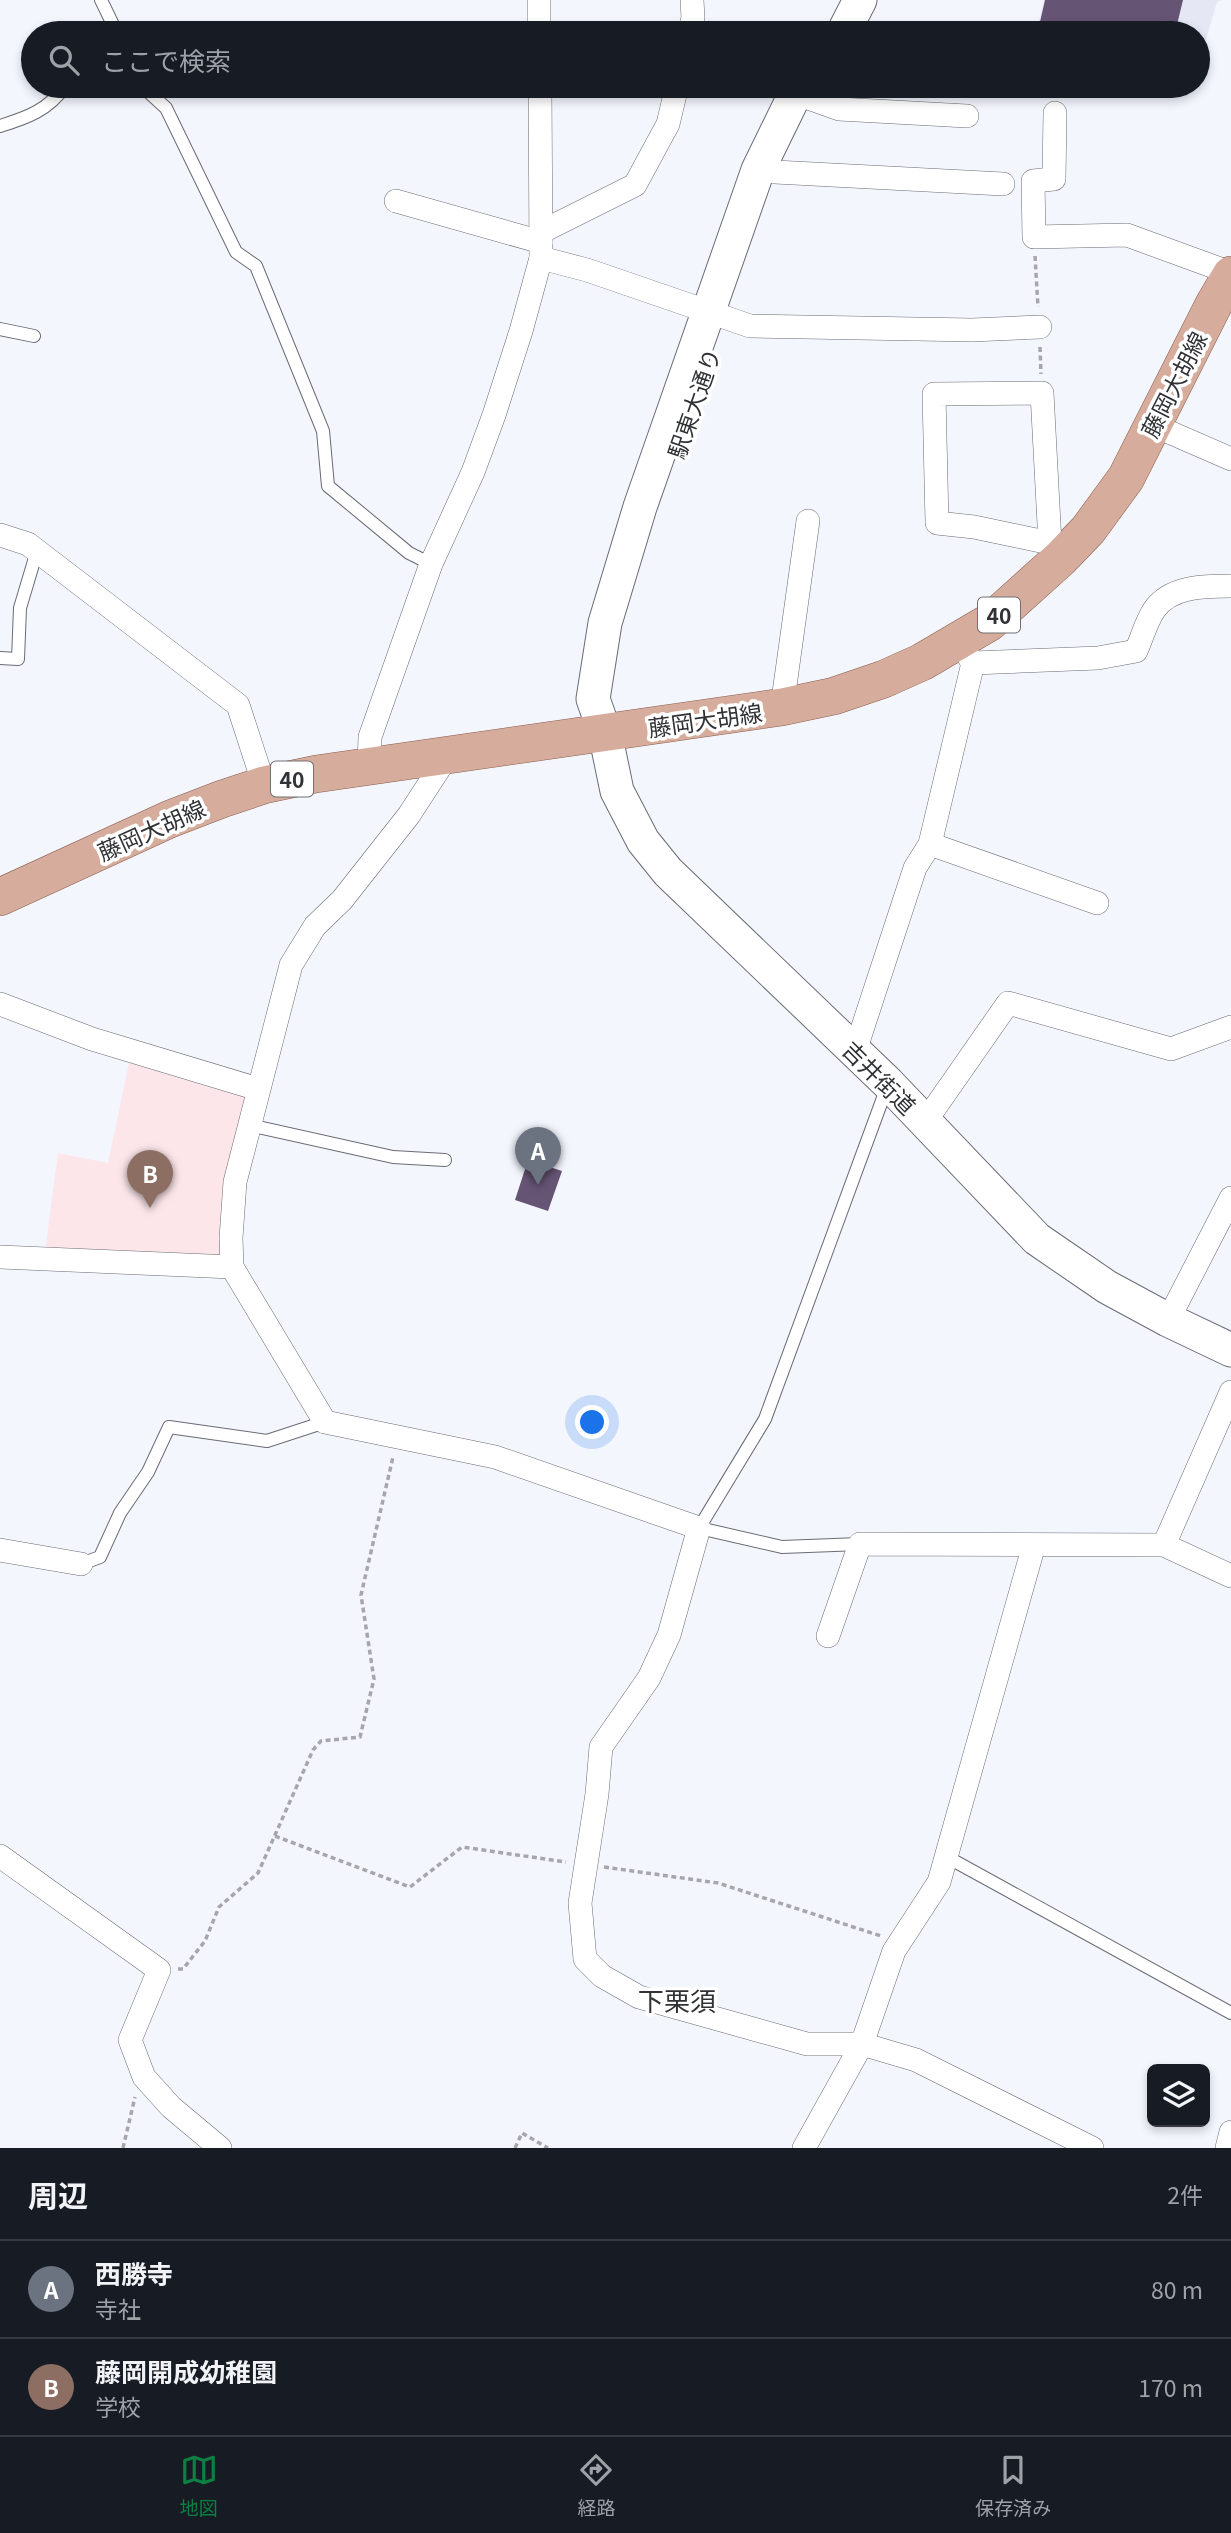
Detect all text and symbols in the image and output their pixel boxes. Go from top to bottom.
search box [21,21,1210,98]
icon: search [45,41,83,79]
text: ここで検索 [101,41,231,78]
street label: 藤岡大胡線 [1132,325,1214,443]
street label: 駅東大通り [658,343,728,463]
road number: 40 [978,598,1020,632]
street label: 藤岡大胡線 [646,694,764,744]
road number: 40 [271,762,313,796]
street label: 藤岡大胡線 [92,790,210,868]
street label: 吉井街道 [835,1032,925,1122]
pin: A [515,1127,561,1185]
pin: B [127,1150,173,1208]
your location [575,1405,609,1439]
district label: 下栗須 [638,1981,716,2018]
map controls [1147,2064,1210,2127]
button: layers [1147,2064,1210,2127]
text: 周辺 [28,2172,88,2216]
text: 2件 [1167,2177,1203,2211]
text: 西勝寺 [95,2254,173,2291]
text: A [44,2272,58,2306]
text: 80 m [1151,2272,1203,2306]
text: 寺社 [95,2291,141,2325]
text: 藤岡開成幼稚園 [95,2352,277,2389]
text: B [43,2370,59,2404]
text: 170 m [1138,2370,1203,2404]
text: 学校 [95,2389,141,2423]
tab: 地図 [180,2451,218,2520]
tab: 経路 [577,2451,615,2520]
tab: 保存済み [975,2451,1051,2520]

